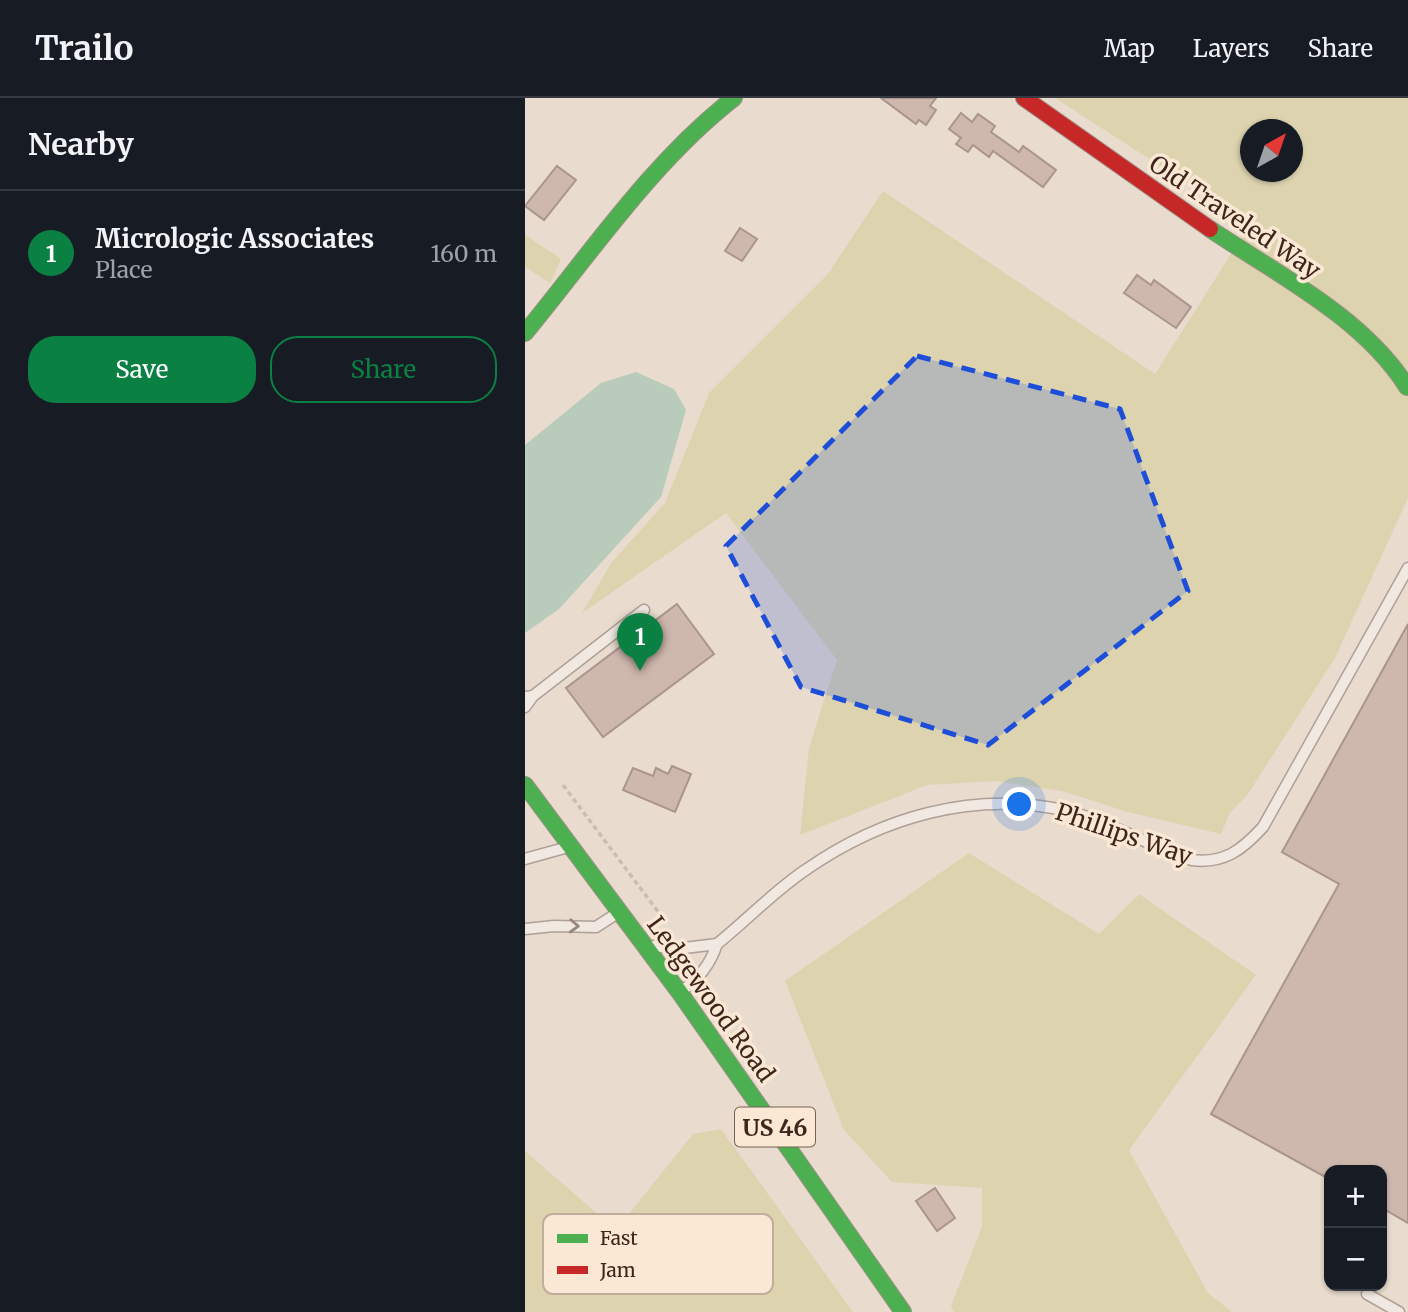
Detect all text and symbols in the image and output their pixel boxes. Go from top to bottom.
text: Trailo [35,28,133,69]
text: Map [1104,33,1155,64]
text: Layers [1193,33,1269,64]
text: Share [1307,33,1373,64]
north arrow [1240,119,1303,182]
text: Nearby [28,125,134,163]
street label: Old Traveled Way [1143,148,1327,286]
text: Micrologic Associates [95,222,374,255]
text: 1 [46,239,56,268]
text: 160 m [431,239,497,268]
text: Place [95,255,152,284]
button: Save [28,336,256,403]
button: Share [270,336,497,403]
pin: 1 [617,613,663,671]
your location [1002,787,1036,821]
street label: Phillips Way [1052,796,1196,872]
street label: Ledgewood Road [640,910,782,1088]
one-way arrow [569,919,580,934]
road number: US 46 [735,1108,815,1146]
map controls [1324,1165,1387,1291]
button: + [1324,1165,1387,1228]
legend [543,1214,773,1294]
text: Fast [600,1226,638,1250]
button: − [1324,1228,1387,1291]
text: Jam [599,1258,636,1282]

